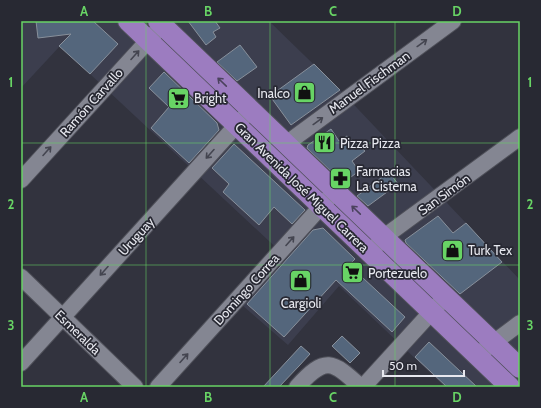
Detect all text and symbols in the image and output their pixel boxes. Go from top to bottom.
text: A [80,3,89,19]
text: B [204,3,212,19]
text: C [329,3,337,19]
text: D [452,3,462,19]
one-way arrow [417,39,428,48]
street label: Manuel Fischman [325,47,413,117]
one-way arrow [130,49,139,60]
street label: Ramón Carvallo [56,64,126,140]
text: 1 [9,74,13,90]
text: 1 [528,74,532,90]
one-way arrow [217,78,227,87]
shop icon: Inalco [292,80,318,106]
supermarket icon: Bright [165,85,191,111]
place label: Inalco [257,85,290,101]
place label: Bright [194,90,227,106]
one-way arrow [312,116,323,125]
street label: Gran Avenida José Miguel Carrera [232,119,373,256]
restaurant icon: Pizza Pizza [311,130,337,156]
place label: Pizza Pizza [340,135,401,151]
one-way arrow [43,146,52,156]
one-way arrow [206,149,215,159]
place label: Farmacias La Cisterna [356,163,418,194]
pharmacy icon: Farmacias La Cisterna [327,165,353,191]
street label: San Simón [415,170,473,218]
text: 2 [8,196,15,212]
text: 2 [527,196,534,212]
one-way arrow [351,206,361,215]
street label: Uruguay [115,213,158,258]
one-way arrow [285,236,295,246]
shop icon: Turk Tex [439,237,465,263]
place label: Turk Tex [468,242,513,258]
street label: Domingo Correa [210,249,283,328]
supermarket icon: Portezuelo [339,260,365,286]
place label: Portezuelo [368,265,427,281]
one-way arrow [100,266,109,276]
shop icon: Cargioli [288,268,314,294]
place label: Cargioli [281,295,321,311]
street label: Esmeralda [52,306,105,358]
text: 3 [7,317,15,333]
text: 3 [526,317,534,333]
scale bar [383,352,464,378]
one-way arrow [179,353,188,363]
text: 50 m [389,358,417,373]
text: A [80,389,89,405]
text: B [204,389,212,405]
text: C [329,389,337,405]
text: D [452,389,462,405]

